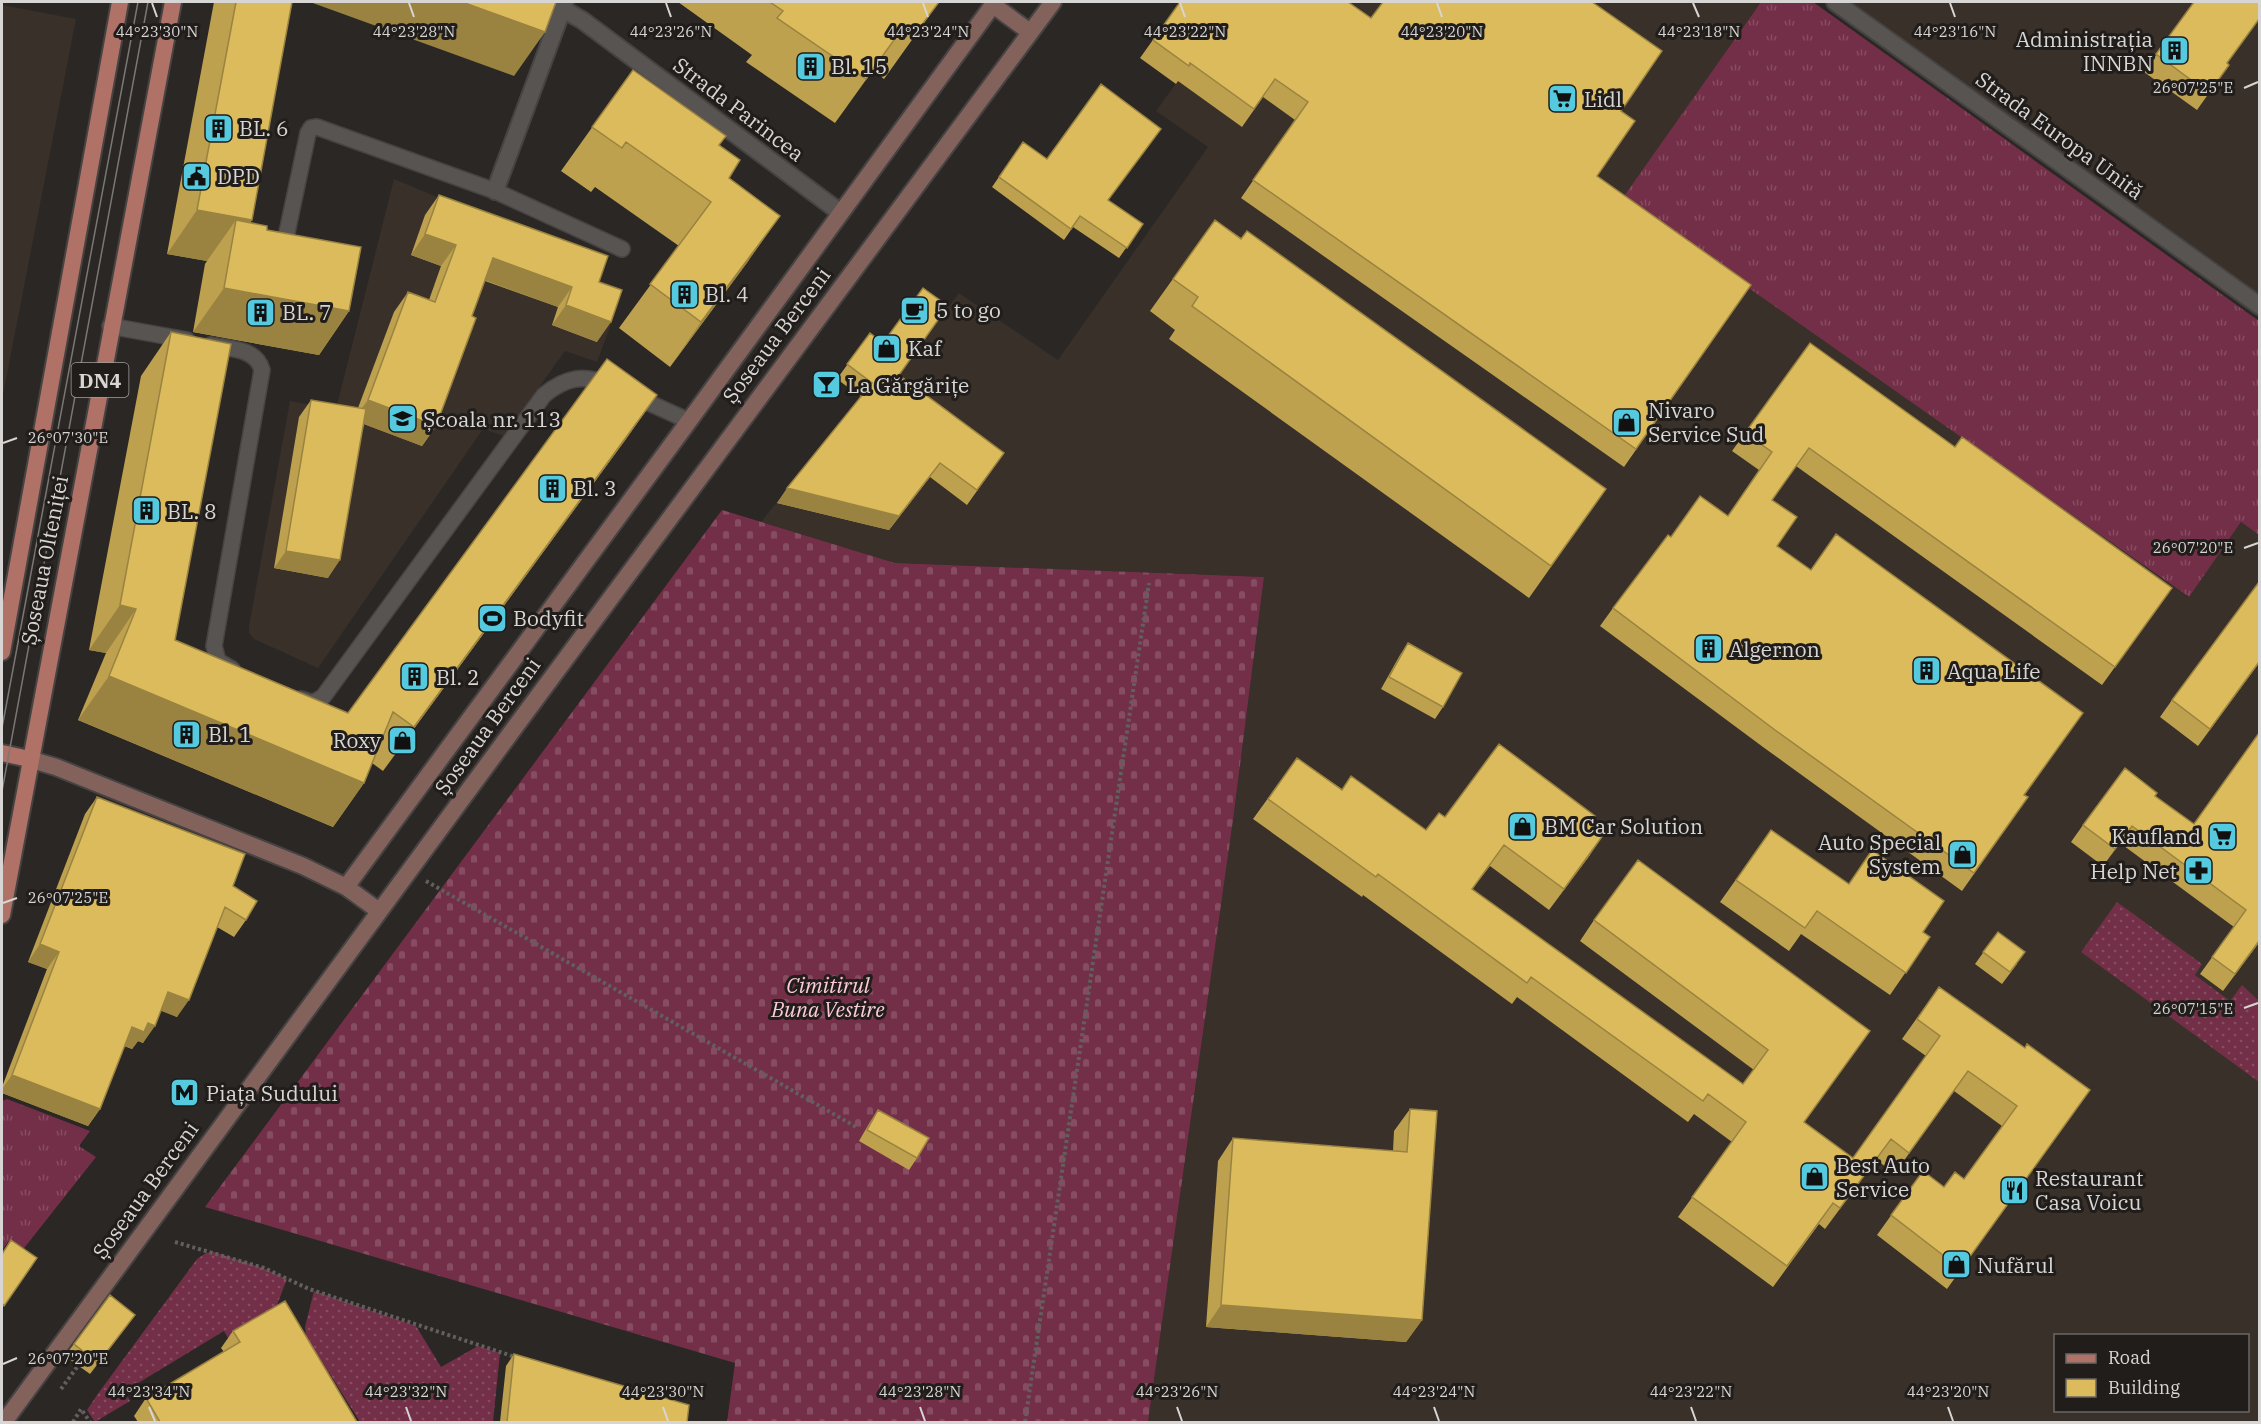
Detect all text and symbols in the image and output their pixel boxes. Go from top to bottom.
text: 44°23'30"N [116,22,198,41]
text: 44°23'28"N [373,22,455,41]
text: 44°23'26"N [630,22,712,41]
text: 44°23'24"N [887,22,969,41]
text: 44°23'22"N [1144,22,1226,41]
text: 44°23'20"N [1401,22,1483,41]
text: 44°23'18"N [1658,22,1740,41]
text: 44°23'16"N [1914,22,1996,41]
place label: Administrația INNBN [2016,25,2153,77]
building icon: Administrația INNBN [2158,35,2190,67]
building icon: Bl. 15 [794,50,826,82]
street label: Strada Parincea [668,51,810,167]
place label: Bl. 15 [831,52,887,80]
street label: Strada Europa Unită [1970,65,2150,205]
text: 26°07'25"E [2153,78,2233,97]
supermarket icon: Lidl [1547,83,1579,115]
place label: Lidl [1584,85,1622,113]
building icon: BL. 6 [202,112,234,144]
place label: BL. 6 [239,114,289,142]
public building icon: DPD [180,160,212,192]
place label: DPD [217,162,260,190]
street label: Șoseaua Berceni [716,261,836,409]
building icon: Bl. 4 [668,278,700,310]
place label: Bl. 4 [705,280,749,308]
cafe icon: 5 to go [899,294,931,326]
building icon: BL. 7 [245,296,277,328]
place label: 5 to go [936,296,1001,324]
place label: BL. 7 [282,298,332,326]
shop icon: Kaf [871,332,903,364]
place label: Kaf [908,334,943,362]
road number: DN4 [72,363,128,397]
bar icon: La Gărgărițe [810,369,842,401]
place label: La Gărgărițe [847,371,969,399]
place label: Nivaro Service Sud [1648,396,1764,448]
school or university icon: Școala nr. 113 [386,403,418,435]
place label: Școala nr. 113 [423,405,561,433]
shop icon: Nivaro Service Sud [1611,406,1643,438]
text: 26°07'30"E [28,428,108,447]
building icon: Bl. 3 [536,472,568,504]
street label: Șoseaua Olteniței [14,473,74,647]
place label: Bl. 3 [573,474,617,502]
building icon: BL. 8 [130,495,162,527]
place label: BL. 8 [167,497,217,525]
text: 26°07'20"E [2153,538,2233,557]
sports icon: Bodyfit [476,602,508,634]
place label: Bodyfit [513,604,584,632]
building icon: Algernon [1692,633,1724,665]
place label: Algernon [1729,635,1820,663]
street label: Șoseaua Berceni [428,652,546,800]
building icon: Aqua Life [1910,655,1942,687]
place label: Aqua Life [1947,657,2041,685]
building icon: Bl. 2 [399,661,431,693]
place label: Bl. 2 [436,663,480,691]
building icon: Bl. 1 [171,718,203,750]
place label: Bl. 1 [208,720,252,748]
shop icon: Roxy [386,724,418,756]
place label: Roxy [333,726,382,754]
shop icon: BM Car Solution [1507,810,1539,842]
place label: BM Car Solution [1544,812,1703,840]
supermarket icon: Kaufland [2206,820,2238,852]
place label: Kaufland [2111,822,2201,850]
place label: Auto Special System [1818,828,1941,880]
shop icon: Auto Special System [1946,838,1978,870]
pharmacy icon: Help Net [2182,855,2214,887]
place label: Help Net [2090,857,2177,885]
text: 26°07'25"E [28,888,108,907]
park label: Cimitirul Buna Vestire [770,971,885,1023]
text: 26°07'15"E [2153,999,2233,1018]
metro station icon: Piața Sudului [169,1077,201,1109]
place label: Piața Sudului [206,1079,338,1107]
street label: Șoseaua Berceni [86,1116,204,1264]
place label: Best Auto Service [1836,1151,1930,1203]
shop icon: Best Auto Service [1799,1161,1831,1193]
place label: Restaurant Casa Voicu [2035,1164,2144,1216]
restaurant icon: Restaurant Casa Voicu [1998,1174,2030,1206]
shop icon: Nufărul [1940,1249,1972,1281]
place label: Nufărul [1977,1251,2054,1279]
legend [2054,1334,2249,1412]
text: Road [2108,1346,2151,1369]
text: 26°07'20"E [28,1349,108,1368]
text: Building [2108,1376,2180,1399]
text: 44°23'34"N [108,1382,190,1401]
text: 44°23'32"N [365,1382,447,1401]
text: 44°23'30"N [622,1382,704,1401]
text: 44°23'28"N [879,1382,961,1401]
text: 44°23'26"N [1136,1382,1218,1401]
text: 44°23'24"N [1393,1382,1475,1401]
text: 44°23'22"N [1650,1382,1732,1401]
text: 44°23'20"N [1907,1382,1989,1401]

